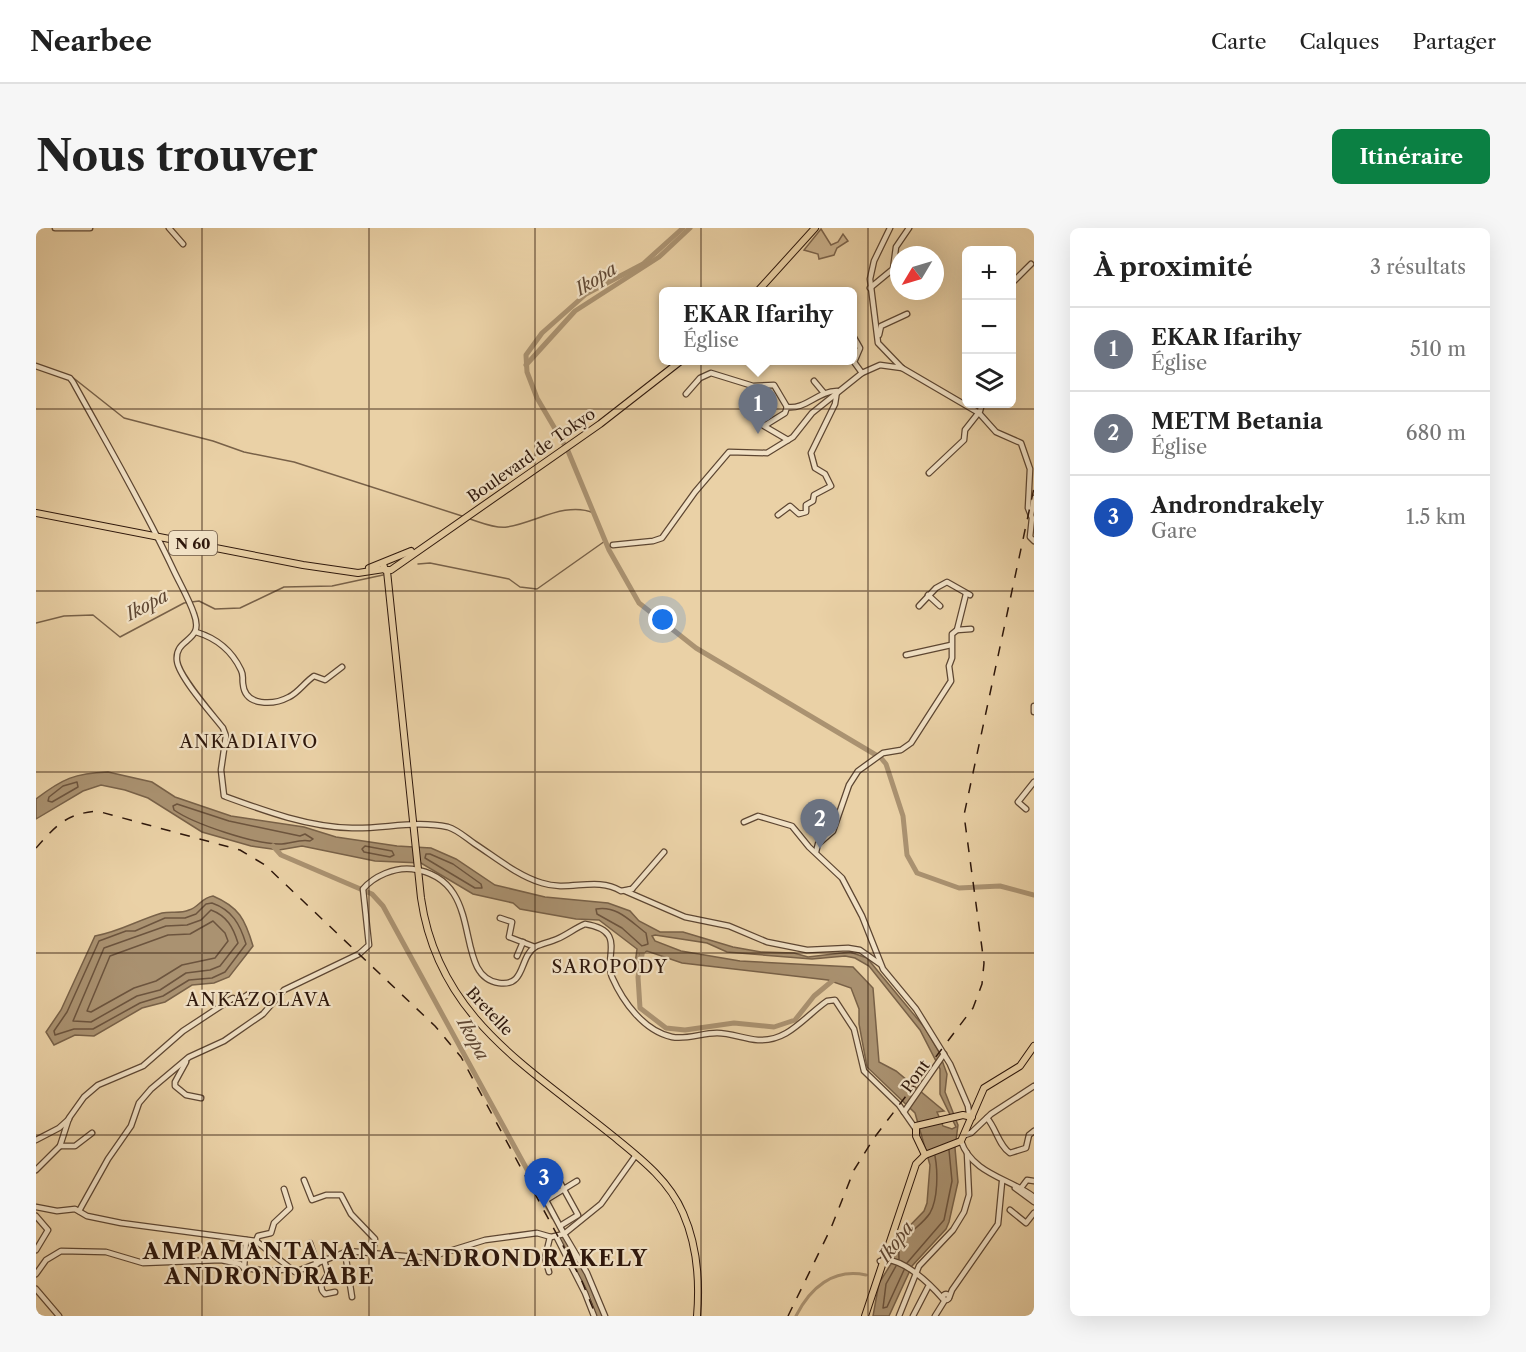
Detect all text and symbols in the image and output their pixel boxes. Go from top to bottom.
text: Nearbee [30,24,152,58]
text: Carte [1211,29,1266,54]
text: Calques [1299,29,1379,54]
text: Partager [1412,29,1496,54]
button: Itinéraire [1332,129,1490,184]
text: Nous trouver [36,130,318,182]
north arrow [890,246,944,300]
map controls [962,246,1016,408]
button: + [962,246,1016,300]
text: À proximité [1094,251,1253,283]
text: 3 résultats [1370,255,1466,279]
water label: Ikopa [569,258,621,301]
popup [659,287,857,365]
button: − [962,300,1016,354]
text: EKAR Ifarihy [683,301,833,328]
text: EKAR Ifarihy [1151,324,1301,351]
text: Église [683,328,739,352]
text: 1 [1109,337,1118,361]
text: 510 m [1410,337,1466,361]
text: Église [1151,351,1207,375]
button: layers [962,354,1016,408]
pin: 1 [738,384,778,434]
street label: Boulevard de Tokyo [463,403,599,507]
text: METM Betania [1151,408,1323,435]
text: 2 [1108,421,1119,445]
text: 680 m [1406,421,1466,445]
text: Église [1151,435,1207,459]
text: Androndrakely [1151,492,1323,519]
text: 3 [1108,505,1119,529]
text: 1.5 km [1406,505,1466,529]
text: Gare [1151,519,1197,543]
road number: N 60 [169,531,217,555]
water label: Ikopa [120,585,172,626]
your location [648,605,677,634]
district label: ANKADIAIVO [178,731,319,753]
pin: 2 [800,800,840,849]
district label: SAROPODY [552,956,668,978]
street label: Bretelle [462,982,518,1040]
district label: ANKAZOLAVA [185,989,332,1011]
water label: Ikopa [451,1012,494,1064]
street label: Pont [896,1055,934,1096]
pin: 3 [524,1158,564,1208]
water label: Ikopa [872,1217,919,1268]
district label: AMPAMANTANANA ANDRONDRABE [142,1238,397,1290]
district label: ANDRONDRAKELY [403,1245,648,1272]

